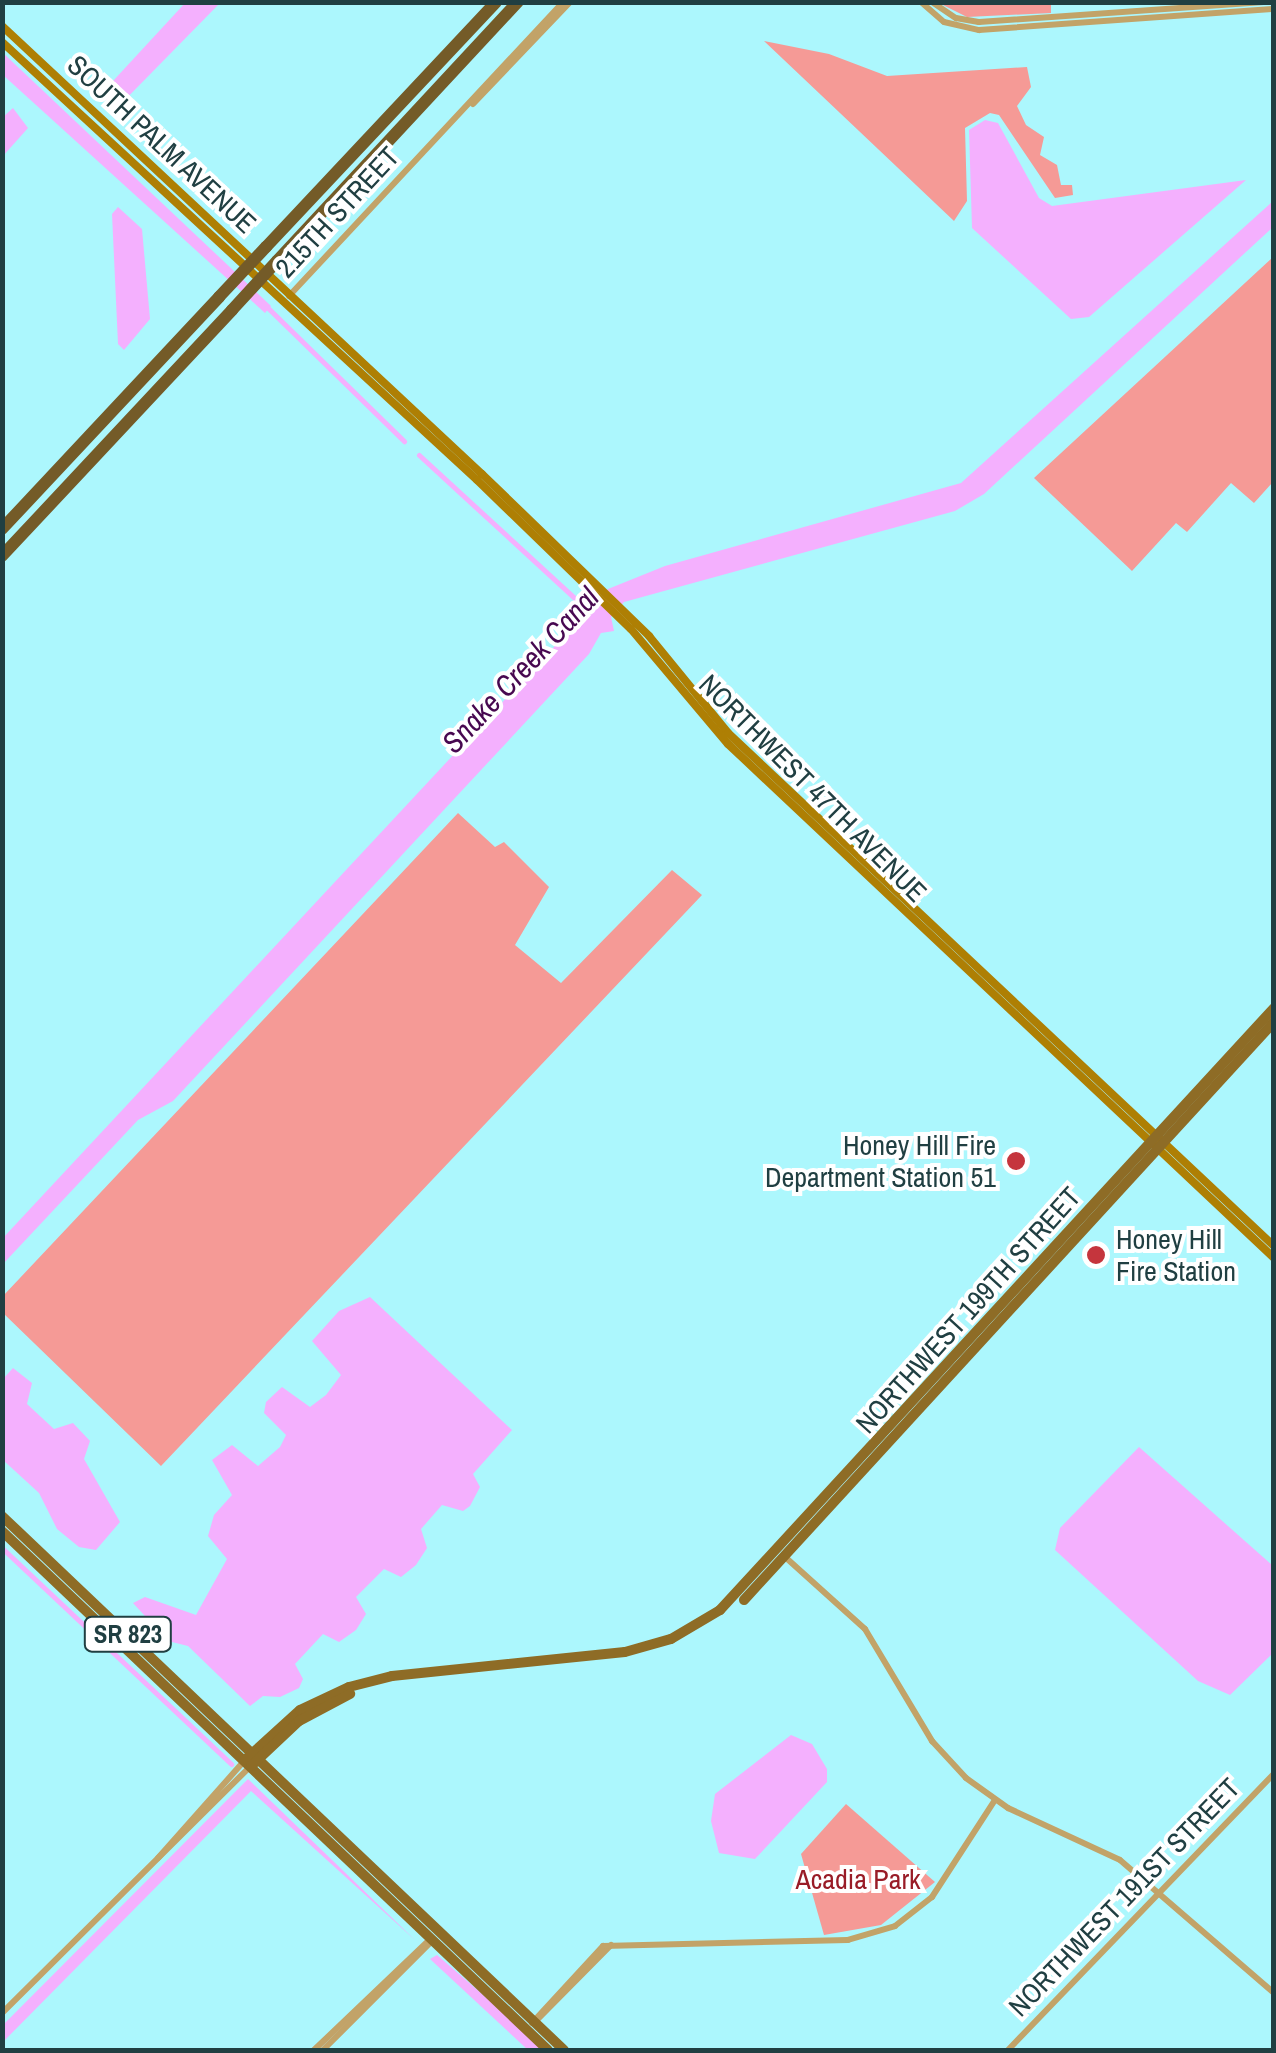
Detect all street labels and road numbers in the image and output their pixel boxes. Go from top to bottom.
street label: SOUTH PALM AVENUE [60,48,264,240]
street label: 215TH STREET [268,140,406,284]
street label: NORTHWEST 47TH AVENUE [692,667,934,909]
street label: NORTHWEST 199TH STREET [849,1180,1087,1440]
road number: SR 823 [83,1614,173,1654]
street label: NORTHWEST 191ST STREET [1001,1771,1247,2023]

